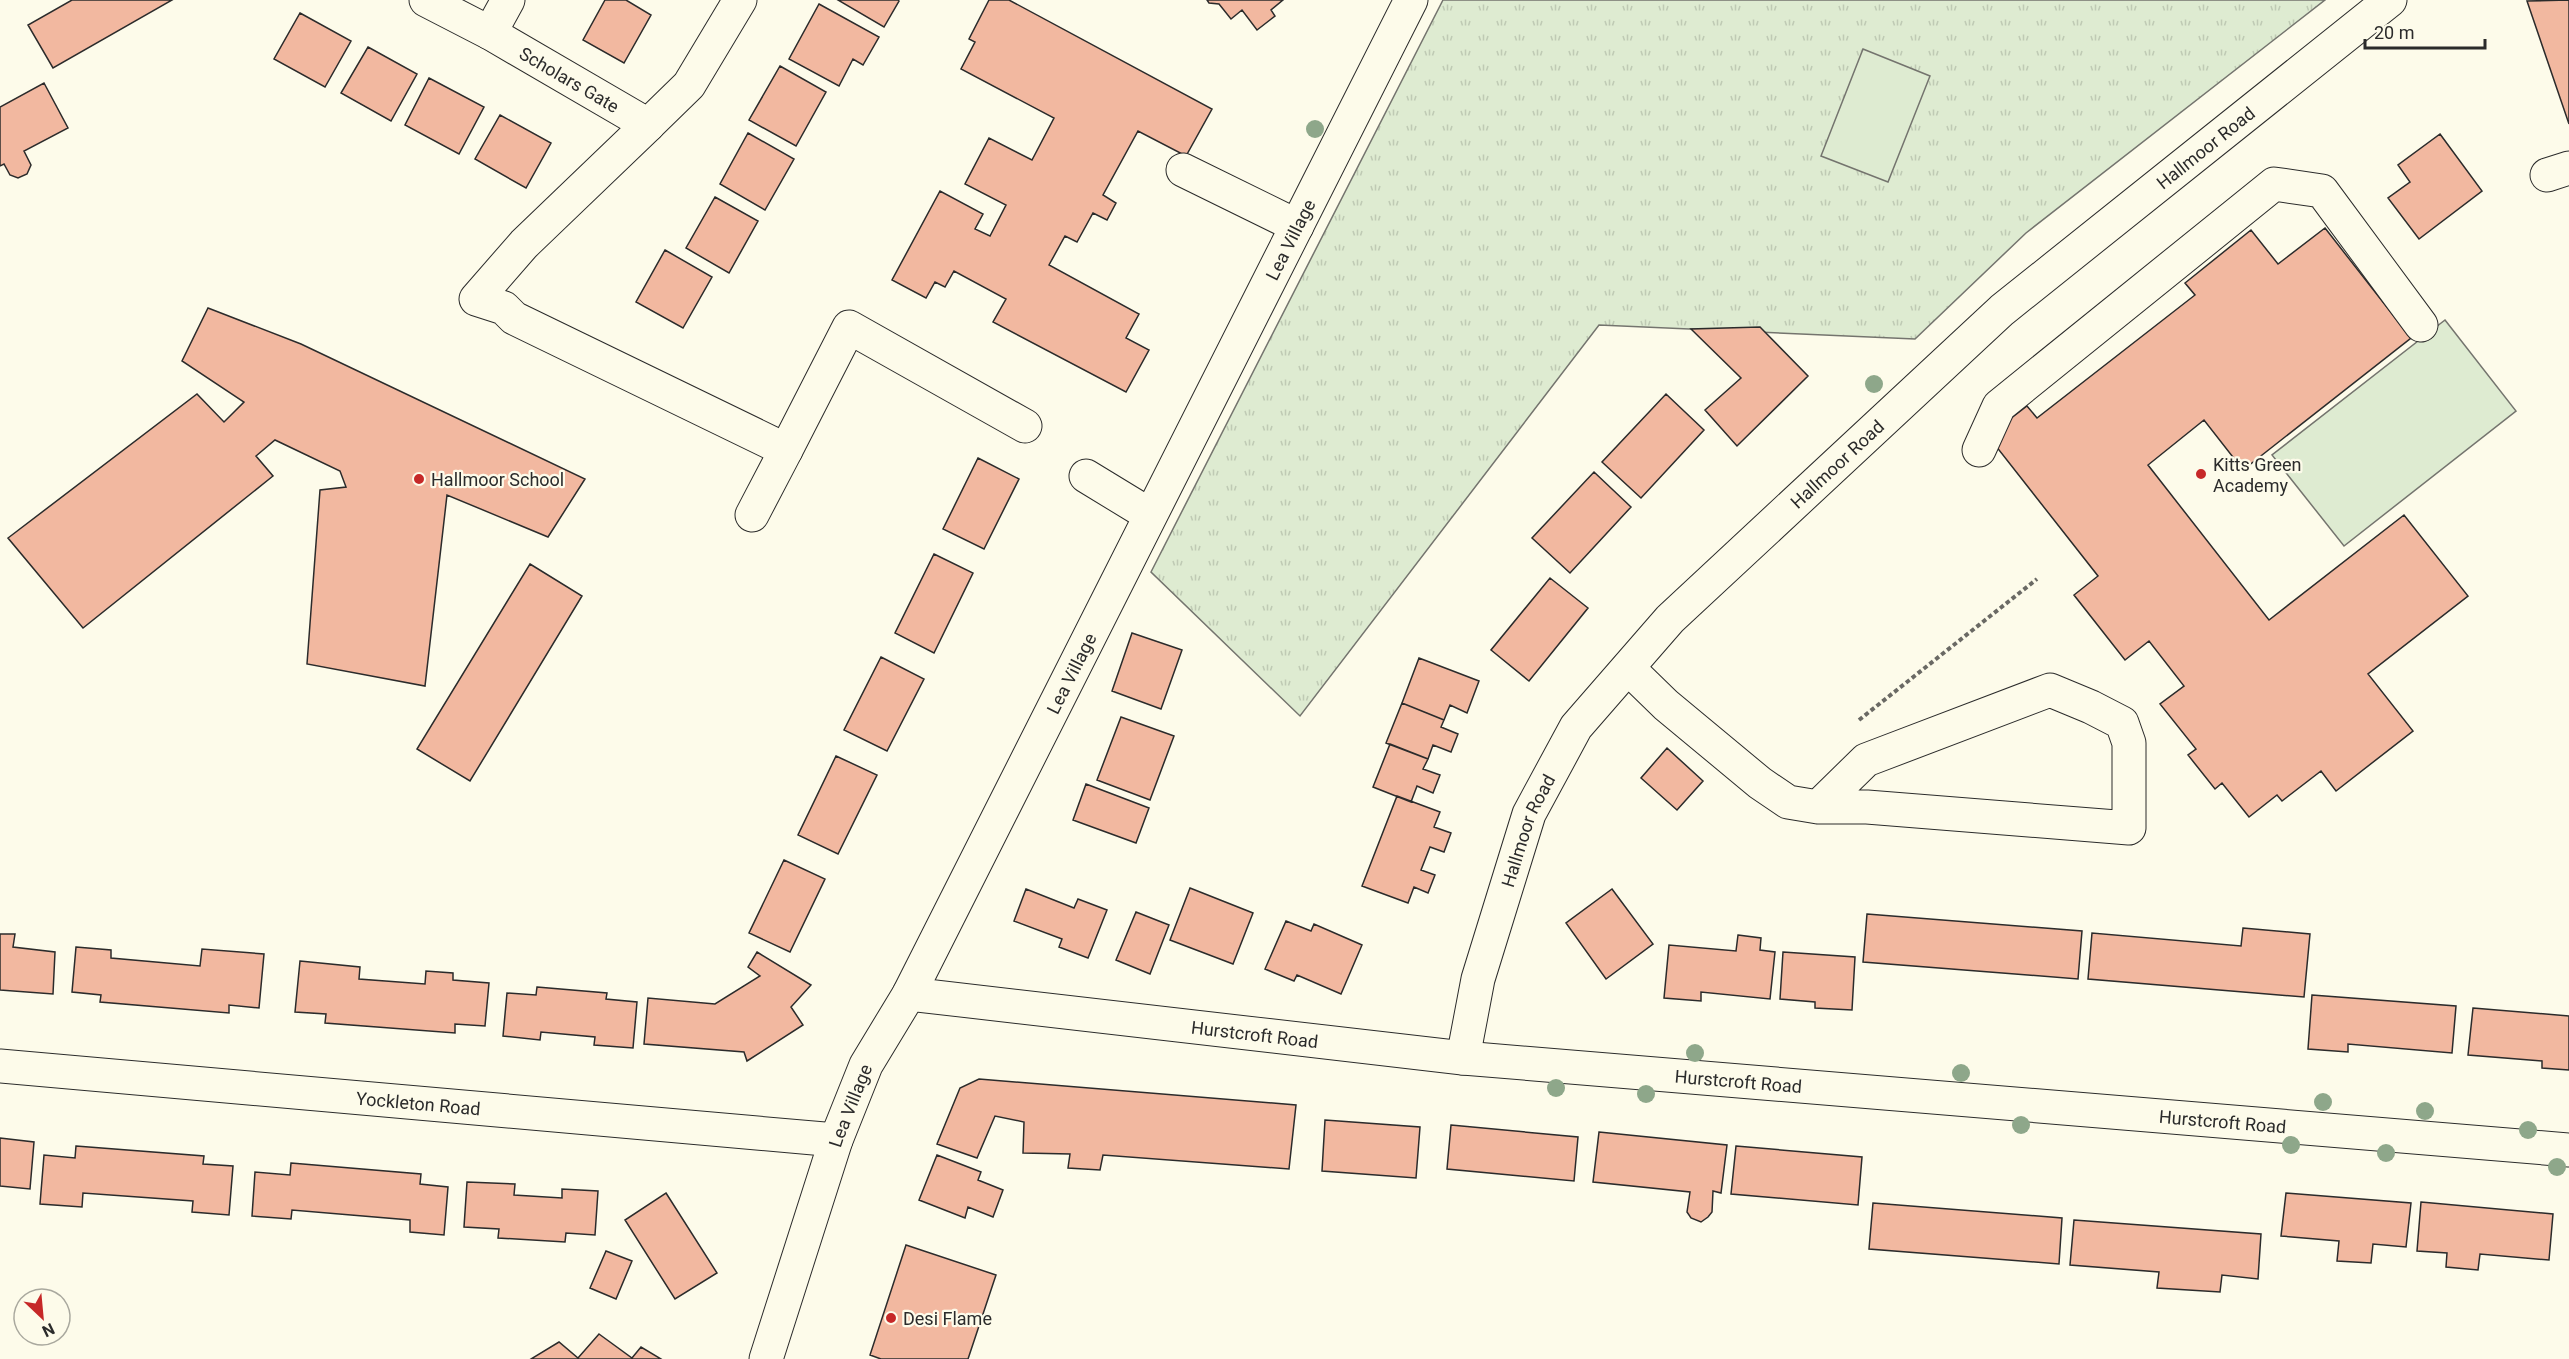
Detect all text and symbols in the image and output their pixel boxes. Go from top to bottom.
scale bar [2365,12,2485,50]
text: 20 m [2374,22,2414,43]
street label: Scholars Gate [516,42,623,117]
street label: Hallmoor Road [2152,102,2259,193]
street label: Lea Village [1261,196,1319,283]
street label: Hallmoor Road [1786,415,1888,512]
place label: Kitts Green Academy [2213,454,2301,496]
marker: Kitts Green Academy [2194,467,2208,481]
place label: Hallmoor School [431,469,564,490]
marker: Hallmoor School [412,472,426,486]
street label: Lea Village [1042,629,1100,717]
street label: Hallmoor Road [1497,771,1559,890]
street label: Hurstcroft Road [1190,1016,1319,1052]
street label: Lea Village [824,1061,876,1150]
street label: Hurstcroft Road [1674,1065,1803,1097]
street label: Yockleton Road [355,1087,481,1119]
street label: Hurstcroft Road [2158,1105,2287,1137]
north arrow [12,1287,72,1347]
place label: Desi Flame [903,1308,992,1329]
marker: Desi Flame [884,1311,898,1325]
text: N [39,1319,58,1341]

